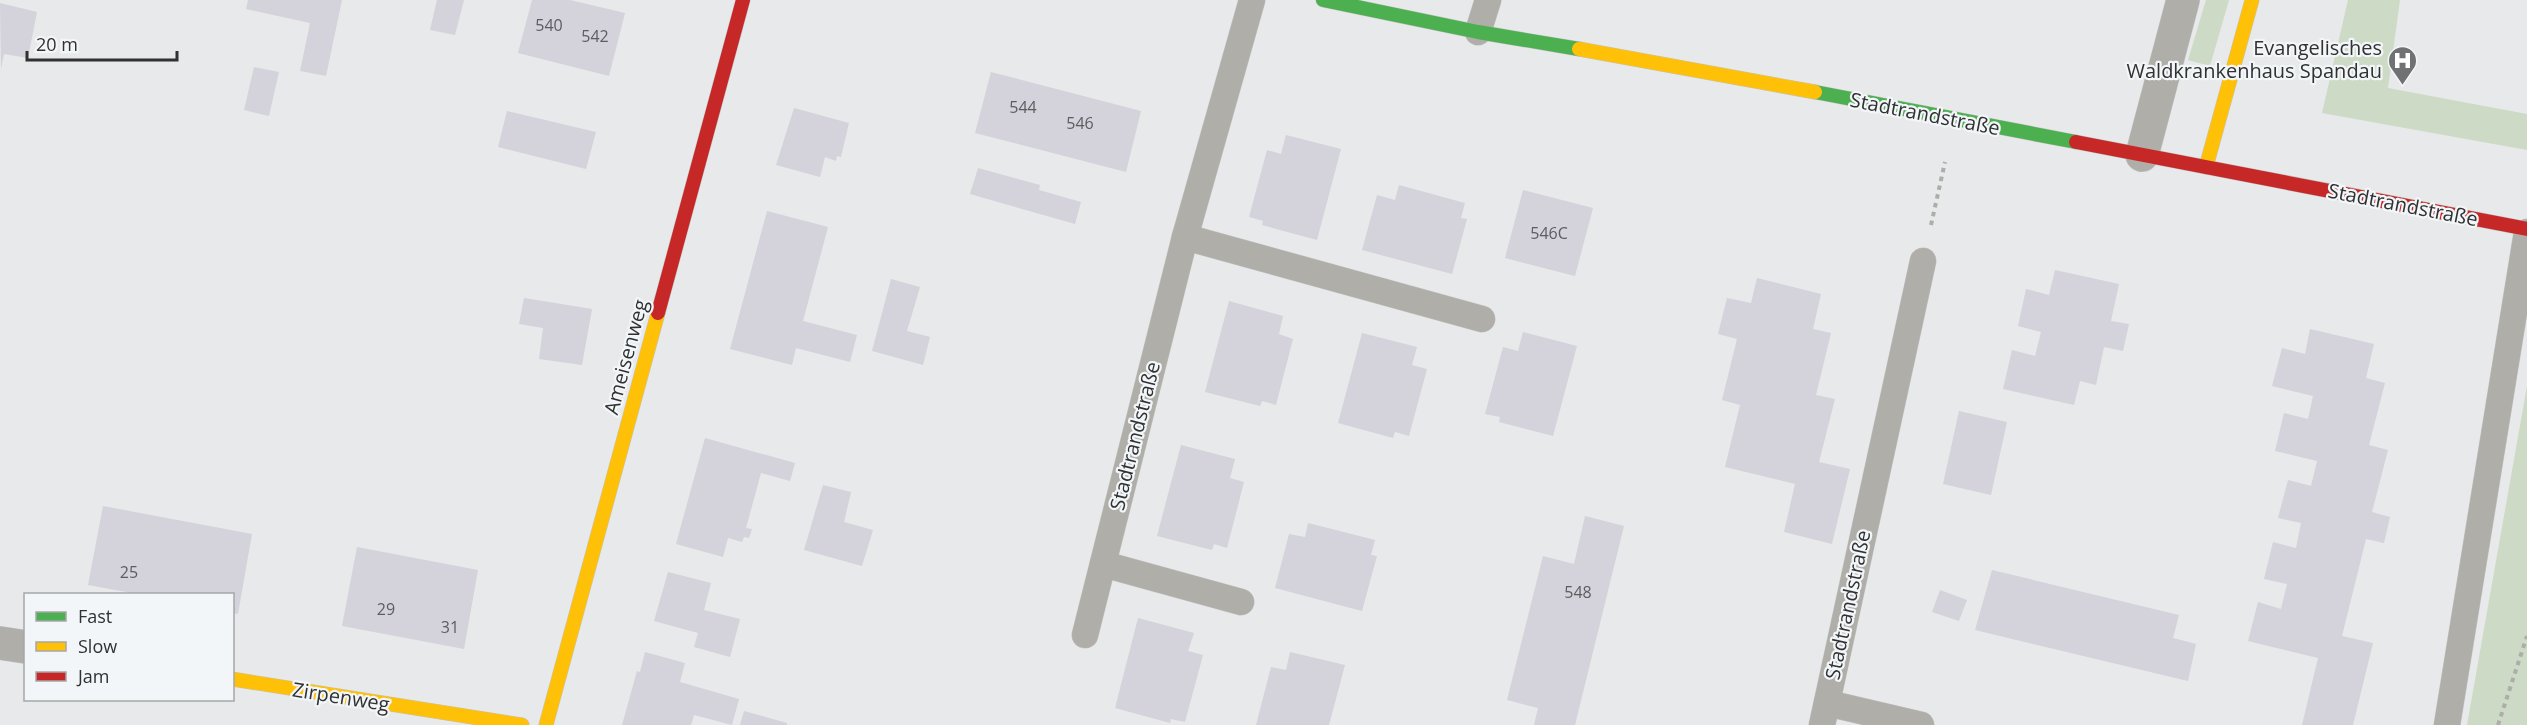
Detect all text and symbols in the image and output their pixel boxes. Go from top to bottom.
house number: 540 [535,14,563,36]
scale bar [27,24,177,62]
house number: 542 [581,25,609,47]
text: 20 m [36,32,78,56]
place label: Evangelisches Waldkrankenhaus Spandau [2127,34,2382,84]
hospital icon: Evangelisches Waldkrankenhaus Spandau [2387,44,2419,86]
street label: Stadtrandstraße [1848,86,2002,141]
house number: 544 [1009,96,1037,118]
house number: 546 [1066,112,1094,134]
street label: Stadtrandstraße [2326,177,2480,232]
house number: 546C [1530,222,1568,244]
street label: Ameisenweg [597,296,654,417]
street label: Stadtrandstraße [1103,359,1166,513]
street label: Stadtrandstraße [1819,528,1877,682]
house number: 25 [120,561,138,583]
house number: 548 [1564,581,1592,603]
legend [24,593,234,701]
house number: 29 [377,598,395,620]
text: Fast [78,604,112,628]
house number: 31 [441,616,459,638]
text: Slow [78,634,117,658]
text: Jam [76,664,110,688]
street label: Zirpenweg [291,676,392,718]

